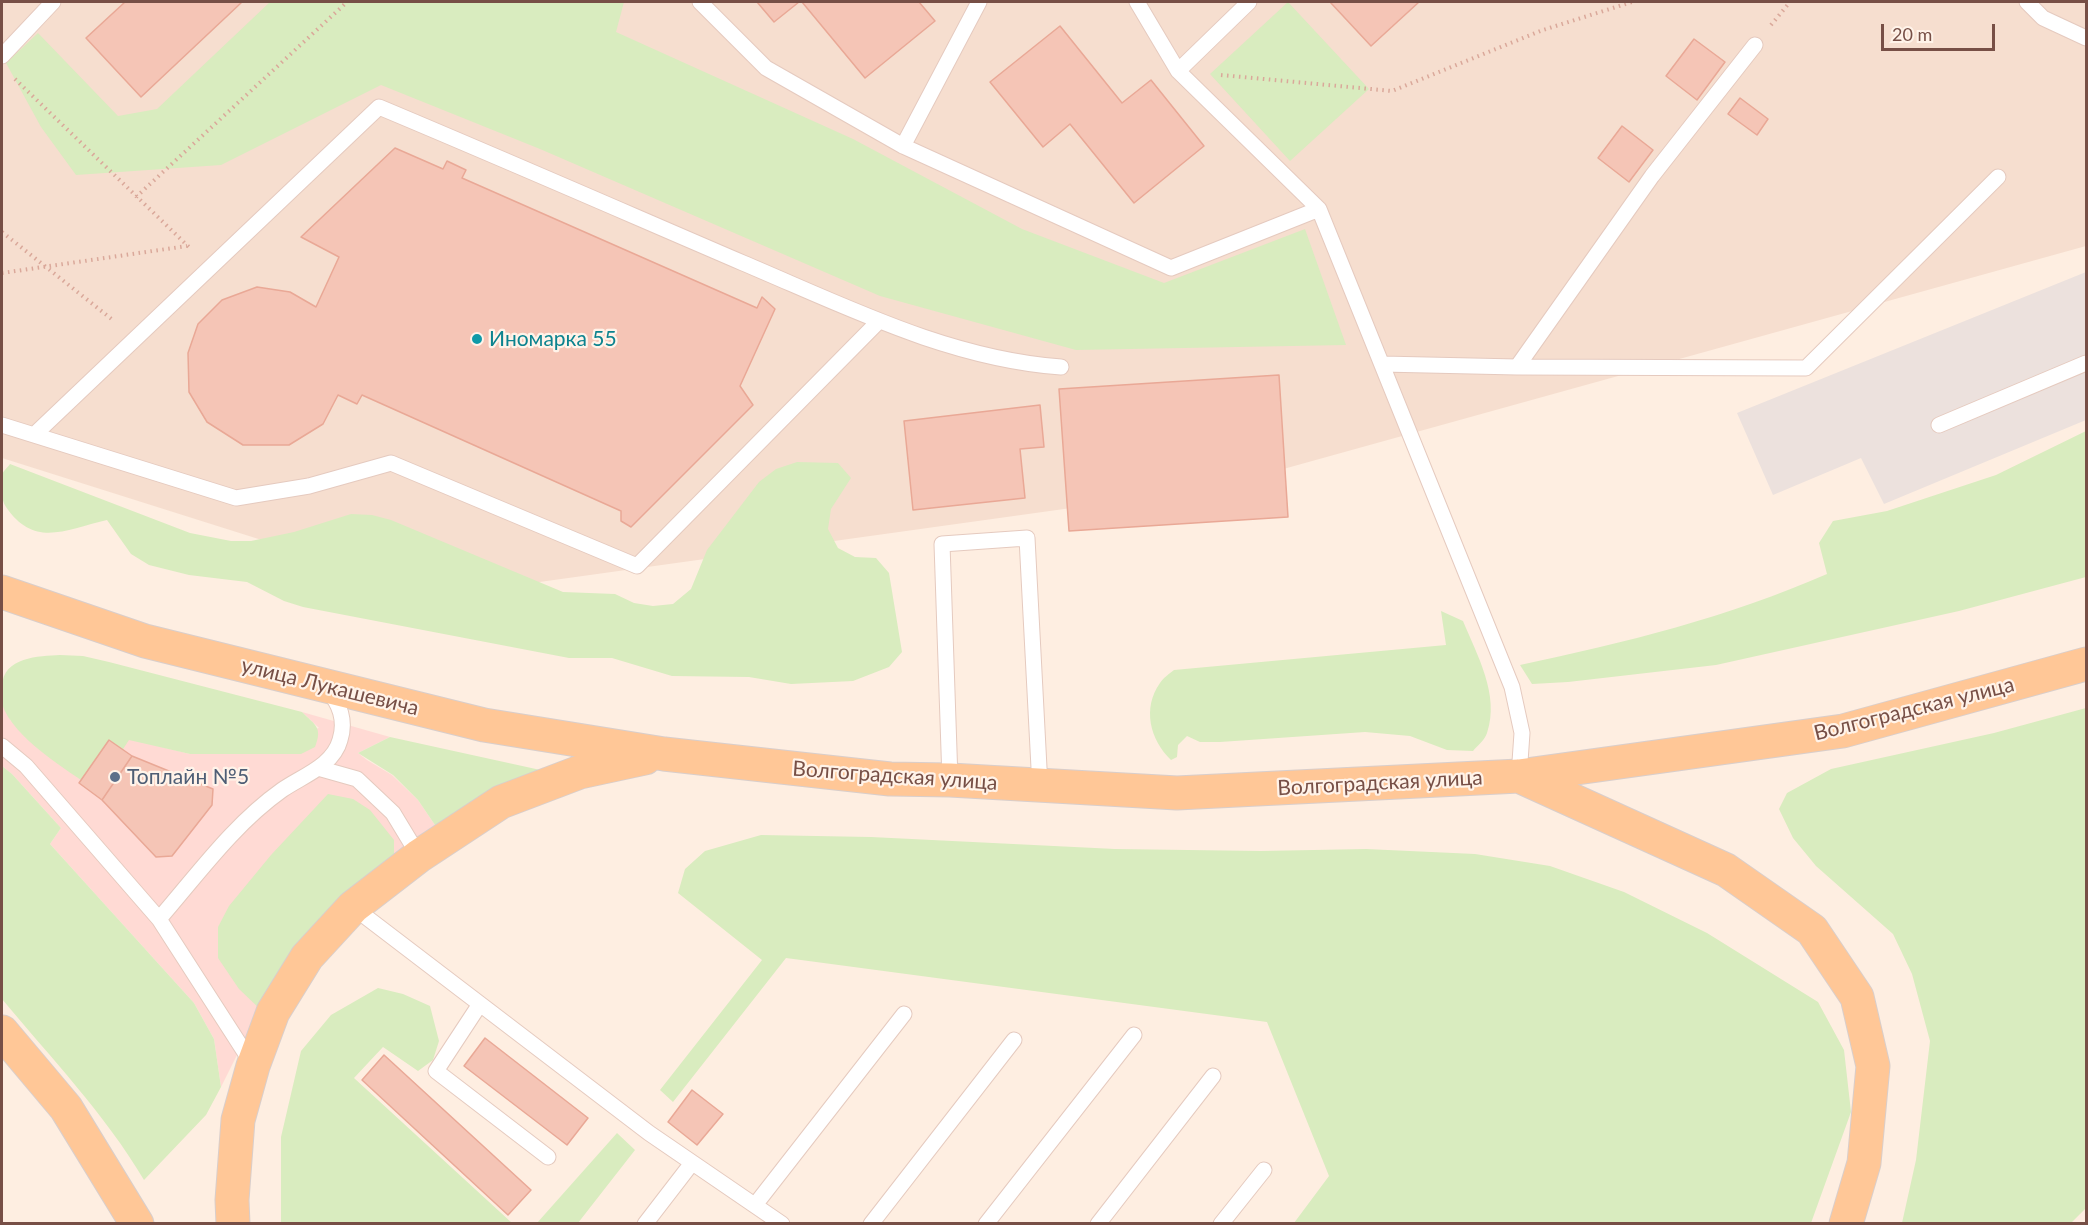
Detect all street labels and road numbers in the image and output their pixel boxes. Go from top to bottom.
street label: улица Лукашевича [239,653,421,721]
street label: Волгоградская улица [1811,672,2017,746]
street label: Волгоградская улица [792,756,998,796]
street label: Волгоградская улица [1277,765,1483,801]

